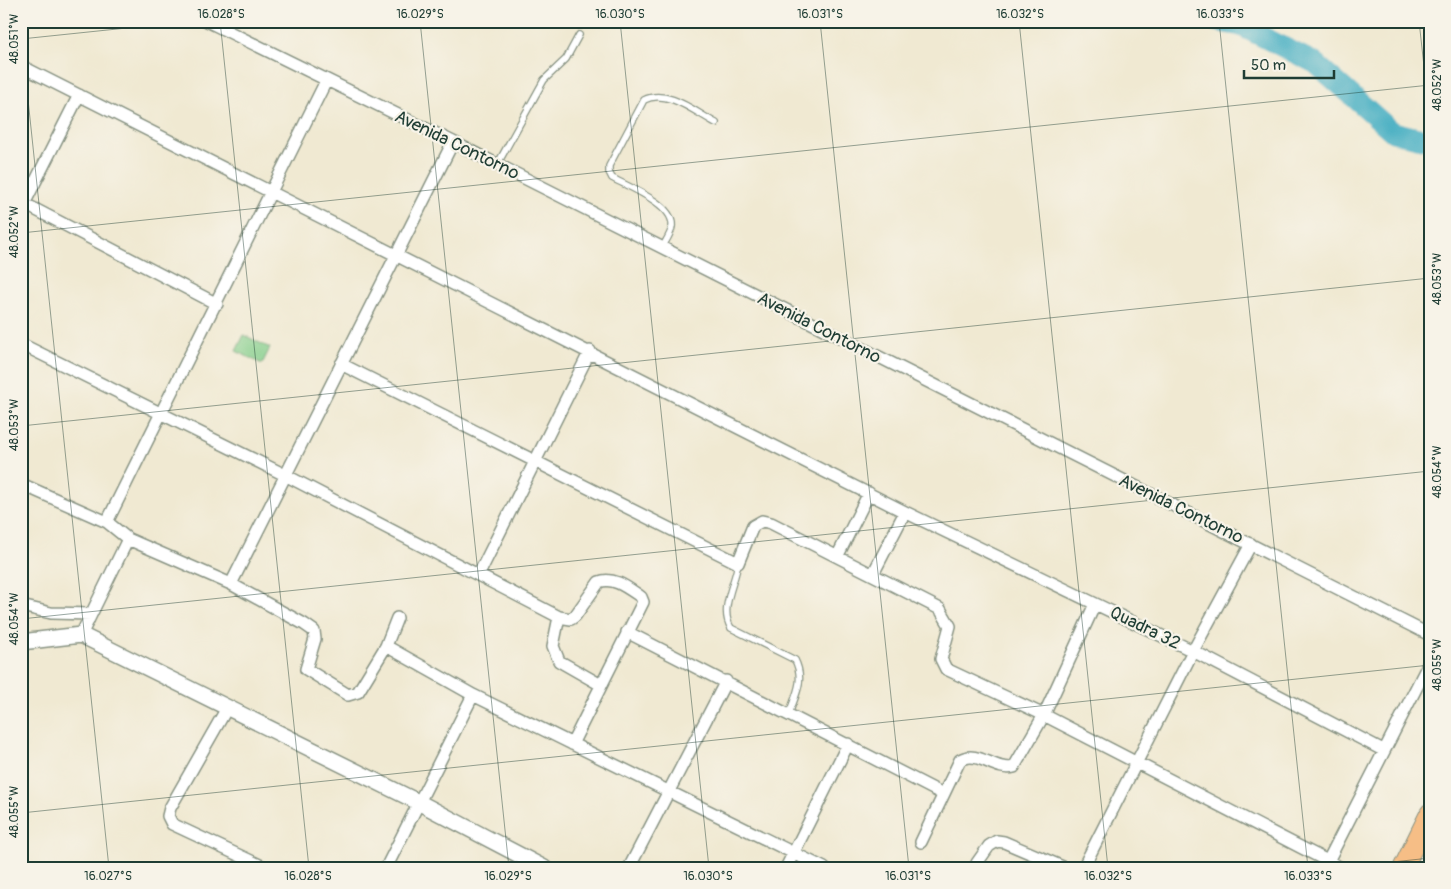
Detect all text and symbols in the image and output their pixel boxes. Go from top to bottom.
text: 16.028°S [197,7,245,22]
text: 16.029°S [396,7,444,22]
text: 16.030°S [595,7,645,22]
text: 16.031°S [797,7,843,22]
text: 16.032°S [996,7,1044,22]
text: 16.033°S [1196,7,1244,22]
text: 48.051°W [7,14,22,64]
scale bar [1244,48,1334,80]
text: 50 m [1251,56,1286,75]
text: 48.052°W [1430,59,1445,111]
street label: Avenida Contorno [391,105,523,185]
text: 48.052°W [7,206,22,258]
text: 48.053°W [1430,253,1445,305]
street label: Avenida Contorno [753,287,885,369]
text: 48.053°W [7,399,22,451]
text: 48.054°W [1430,446,1445,498]
street label: Avenida Contorno [1115,469,1247,549]
text: 48.054°W [7,593,22,645]
street label: Quadra 32 [1106,601,1184,655]
text: 48.055°W [1430,639,1445,691]
text: 48.055°W [7,786,22,838]
text: 16.027°S [84,869,132,884]
text: 16.028°S [284,869,332,884]
text: 16.029°S [484,869,532,884]
text: 16.030°S [683,869,733,884]
text: 16.031°S [885,869,931,884]
text: 16.032°S [1084,869,1132,884]
text: 16.033°S [1284,869,1332,884]

